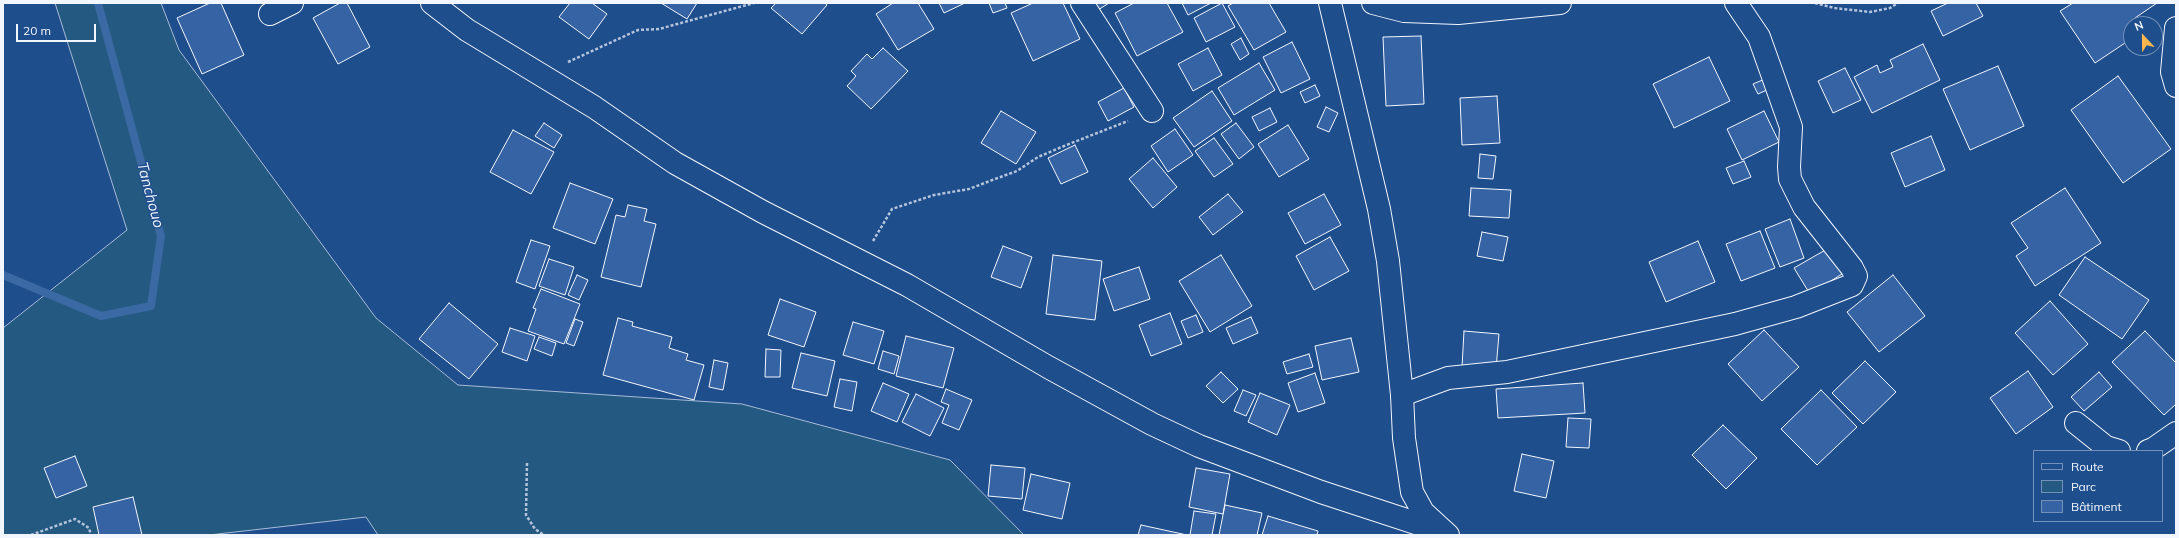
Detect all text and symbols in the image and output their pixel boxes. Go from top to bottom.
scale bar [18,16,98,42]
north arrow [2123,16,2163,56]
text: N [2132,18,2145,34]
text: 20 m [23,23,51,38]
water label: Tanchouo [133,160,167,230]
legend [2033,450,2163,522]
text: Route [2071,459,2104,474]
text: Parc [2071,479,2096,494]
text: Bâtiment [2071,499,2122,514]

